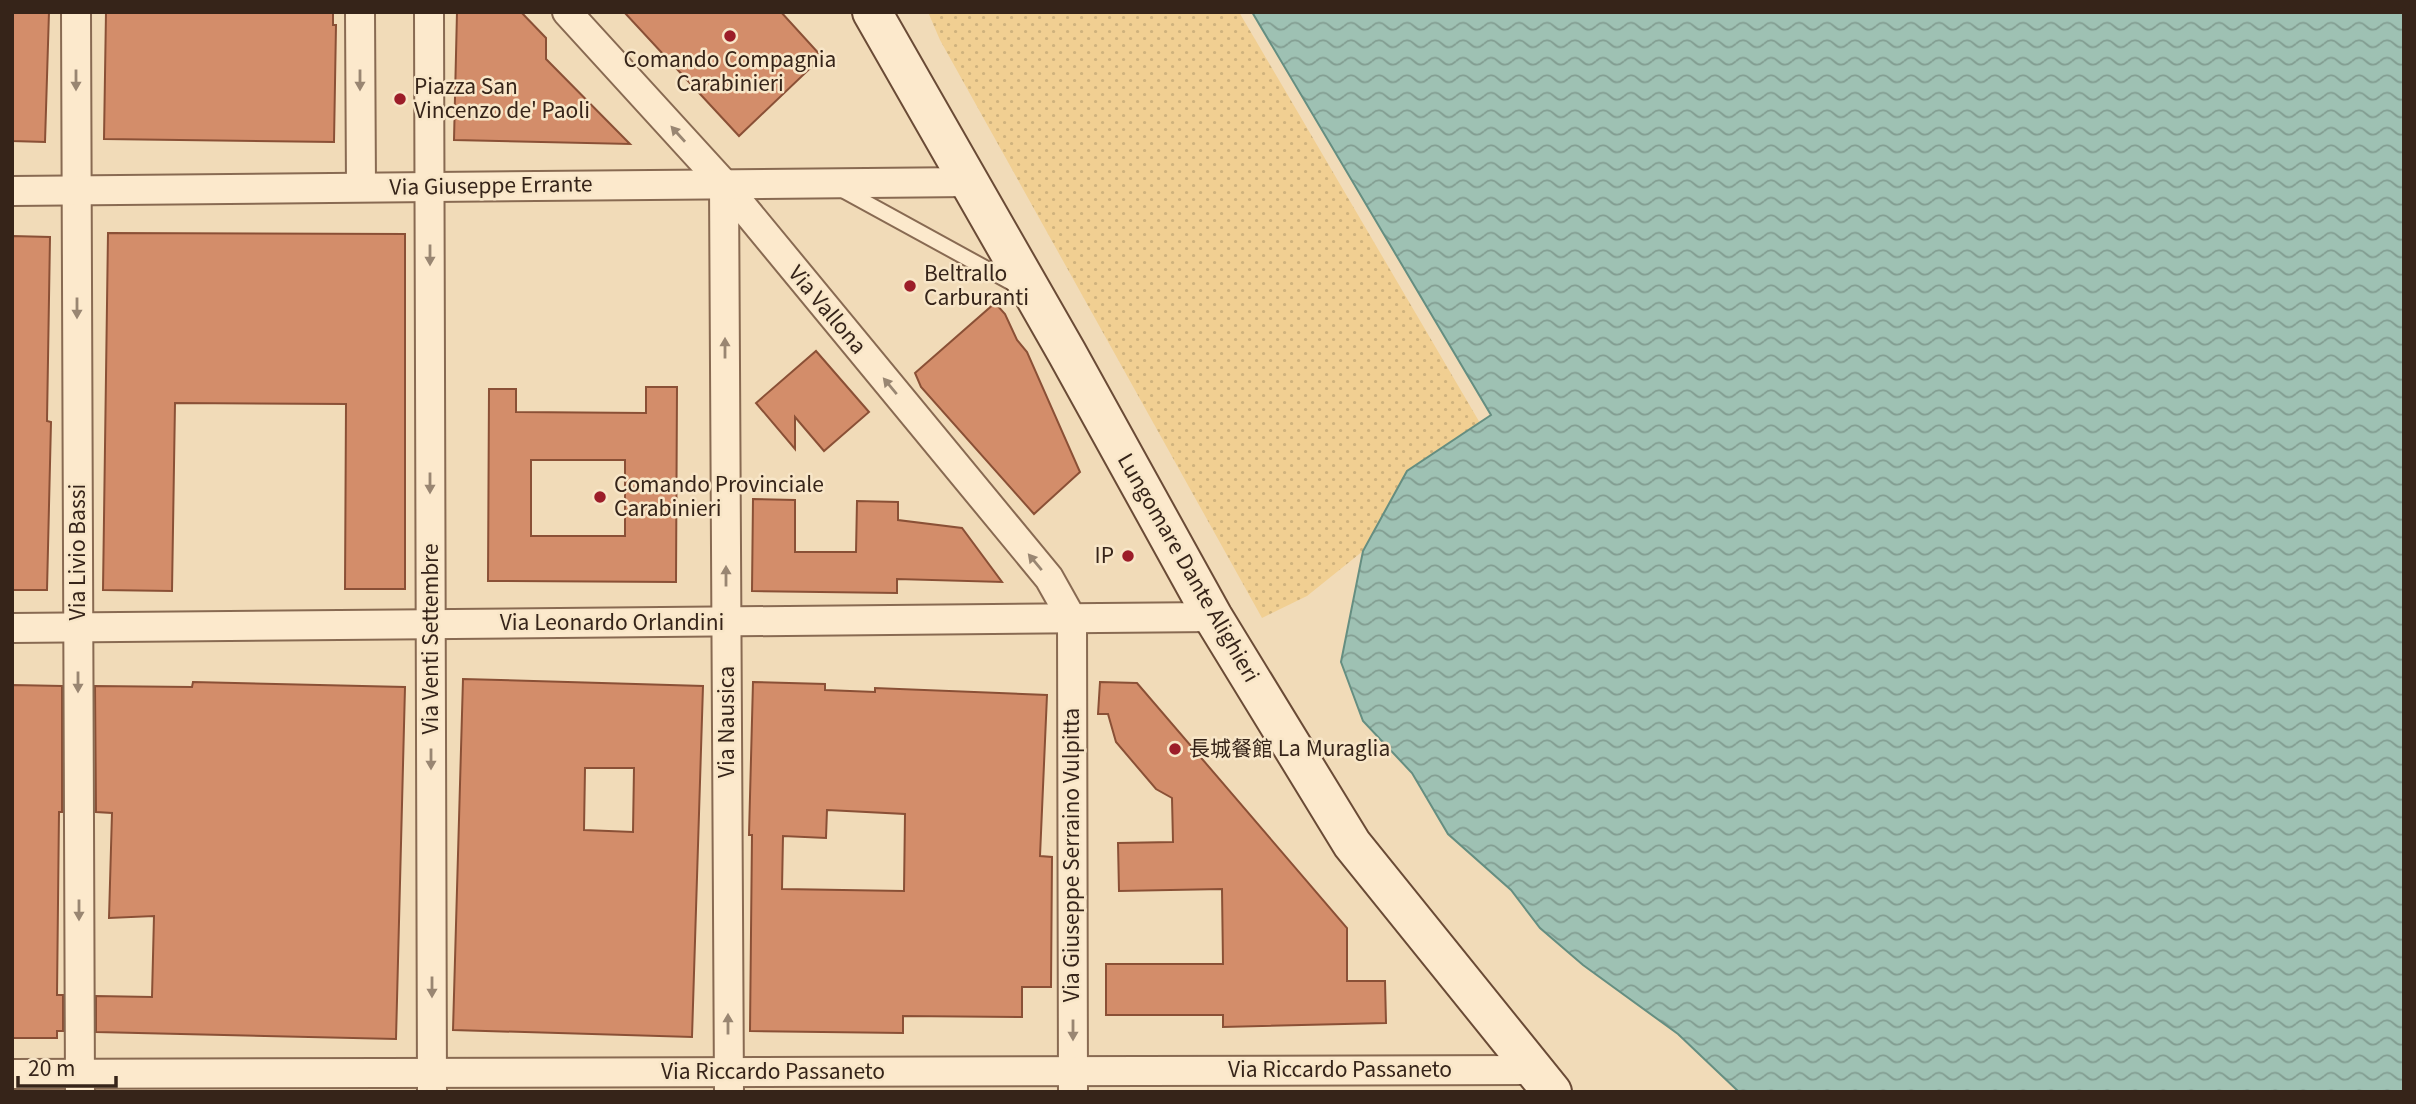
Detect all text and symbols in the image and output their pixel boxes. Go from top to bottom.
marker: Comando Compagnia Carabinieri [722,28,738,44]
place label: Comando Compagnia Carabinieri [624,43,836,97]
one-way arrow [70,70,82,92]
one-way arrow [354,70,366,92]
place label: Piazza San Vincenzo de' Paoli [414,70,590,124]
marker: Piazza San Vincenzo de' Paoli [392,91,408,107]
one-way arrow [670,125,686,143]
street label: Via Giuseppe Errante [389,167,593,201]
one-way arrow [424,244,436,266]
place label: Beltrallo Carburanti [924,257,1029,311]
street label: Via Vallona [783,258,874,359]
marker: Beltrallo Carburanti [902,278,918,294]
one-way arrow [71,297,83,319]
one-way arrow [719,337,731,359]
one-way arrow [883,378,898,396]
street label: Lungomare Dante Alighieri [1112,447,1268,687]
place label: Comando Provinciale Carabinieri [614,468,824,522]
one-way arrow [424,472,436,494]
street label: Via Livio Bassi [61,484,91,620]
marker: Comando Provinciale Carabinieri [592,489,608,505]
place label: IP [1095,539,1114,569]
street label: Via Venti Settembre [414,543,444,735]
marker: IP [1120,548,1136,564]
one-way arrow [1028,553,1043,570]
one-way arrow [720,564,732,586]
street label: Via Leonardo Orlandini [500,606,724,636]
street label: Via Nausica [710,666,740,778]
one-way arrow [72,672,84,694]
street label: Via Giuseppe Serraino Vulpitta [1055,708,1085,1002]
place label: 長城餐館 La Muraglia [1189,732,1390,762]
marker: 長城餐館 La Muraglia [1167,741,1183,757]
one-way arrow [425,748,437,770]
one-way arrow [73,899,85,921]
one-way arrow [426,976,438,998]
one-way arrow [722,1012,734,1034]
one-way arrow [1067,1020,1079,1042]
scale bar [18,1044,116,1088]
text: 20 m [28,1052,75,1082]
street label: Via Riccardo Passaneto [1228,1053,1452,1083]
street label: Via Riccardo Passaneto [661,1055,885,1085]

